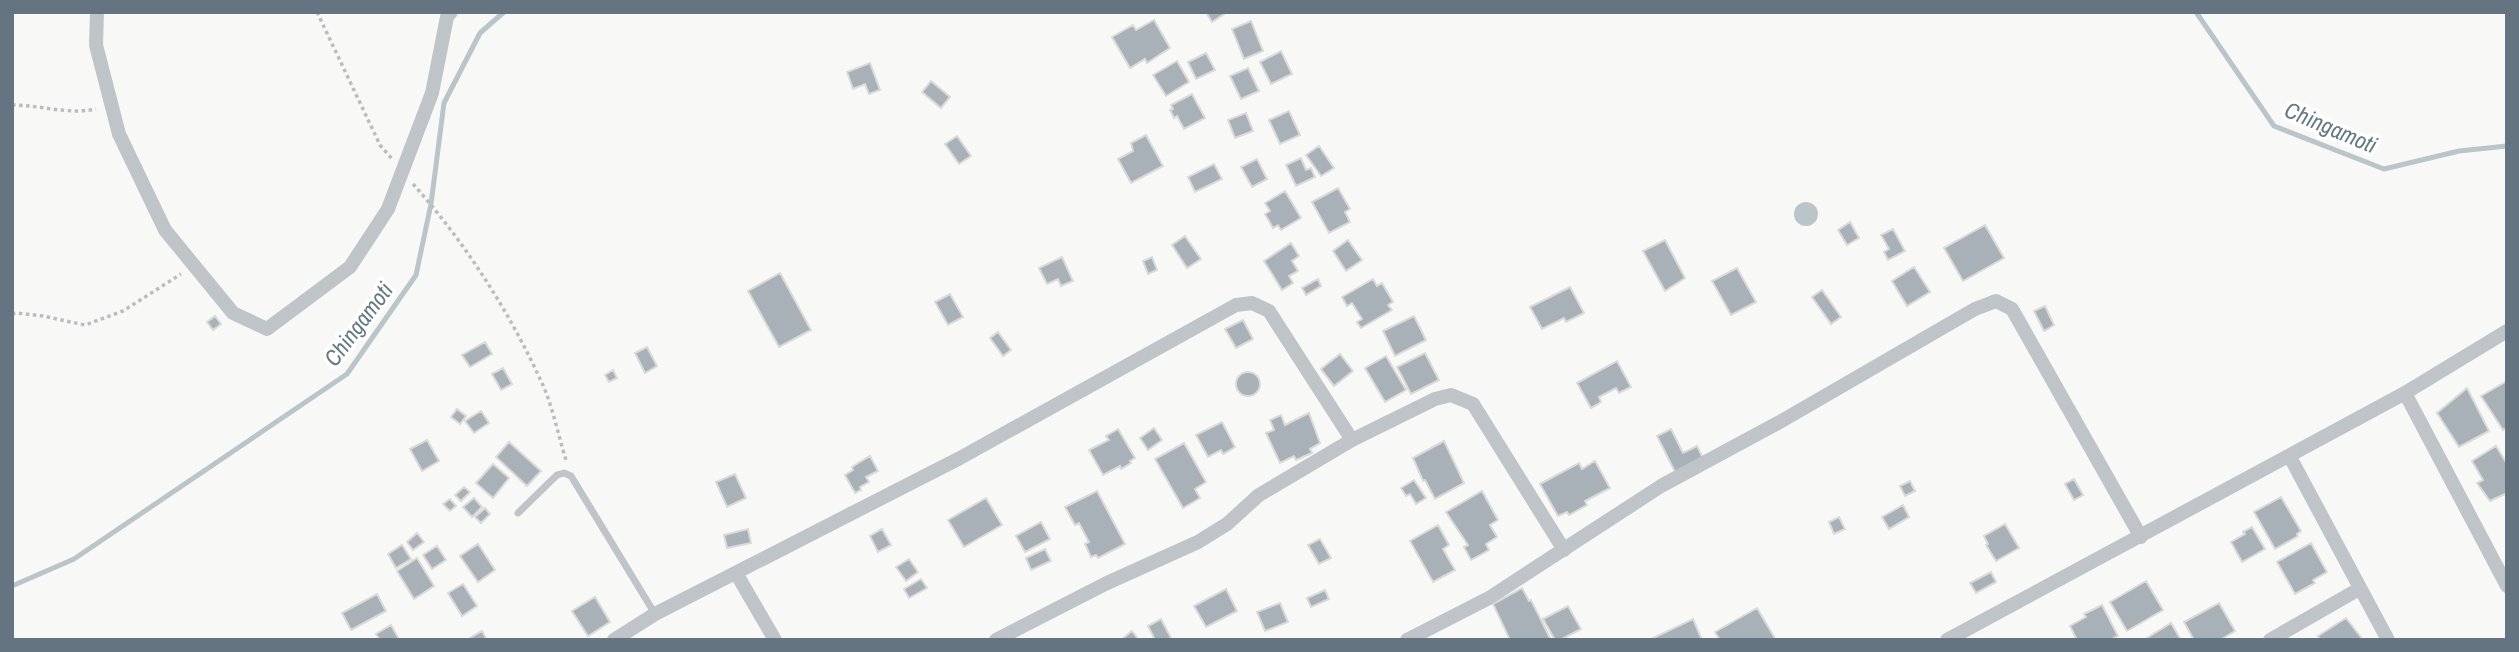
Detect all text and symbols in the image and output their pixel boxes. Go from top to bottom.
water label: Chingamoti [2280,94,2383,161]
water label: Chingamoti [316,275,400,372]

